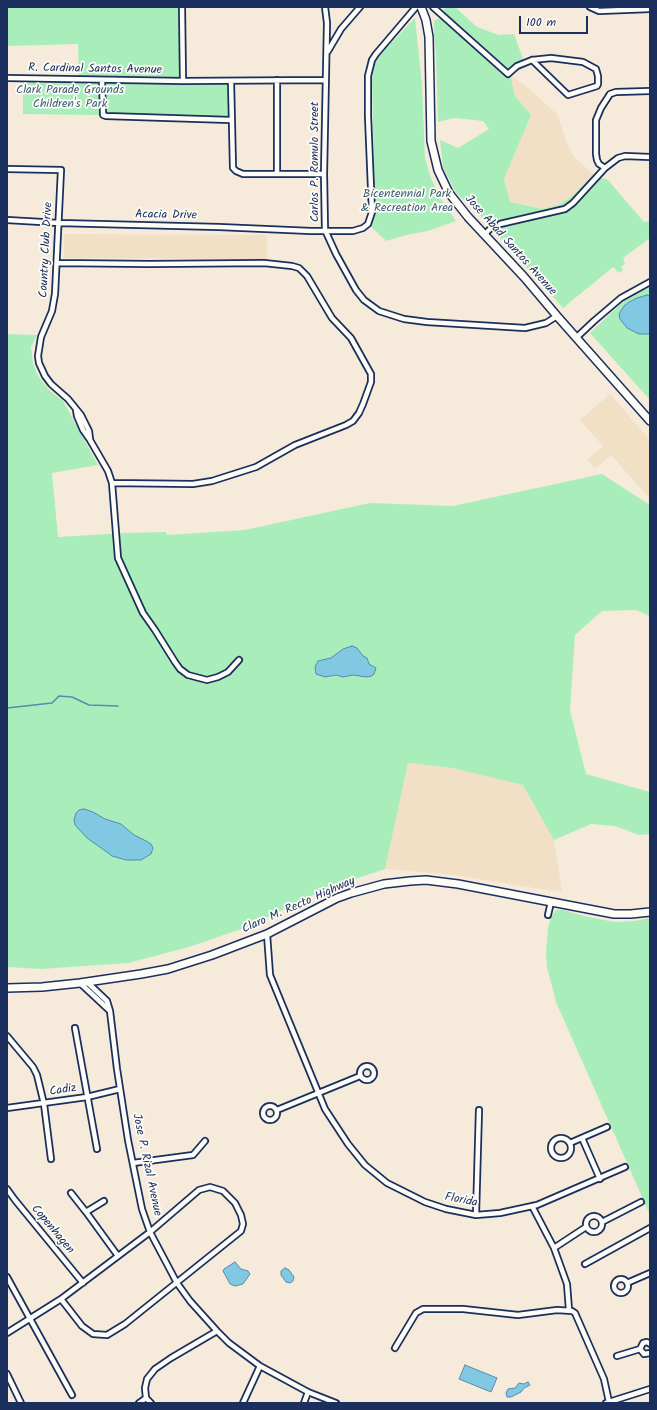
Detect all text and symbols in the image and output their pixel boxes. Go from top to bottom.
scale bar [521,8,590,34]
text: 100 m [526,13,556,32]
street label: R. Cardinal Santos Avenue [28,62,162,78]
park label: Clark Parade Grounds Children's Park [16,84,124,112]
street label: Carlos P. Romulo Street [309,102,323,222]
park label: Bicentennial Park & Recreation Area [361,188,453,216]
street label: Jose Abad Santos Avenue [461,193,559,299]
street label: Country Club Drive [37,202,57,298]
street label: Acacia Drive [135,208,197,224]
street label: Claro M. Recto Highway [240,875,358,937]
street label: Cadiz [49,1082,77,1100]
street label: Jose P. Rizal Avenue [128,1112,164,1218]
street label: Florida [443,1191,479,1211]
street label: Copenhagen [27,1203,77,1257]

